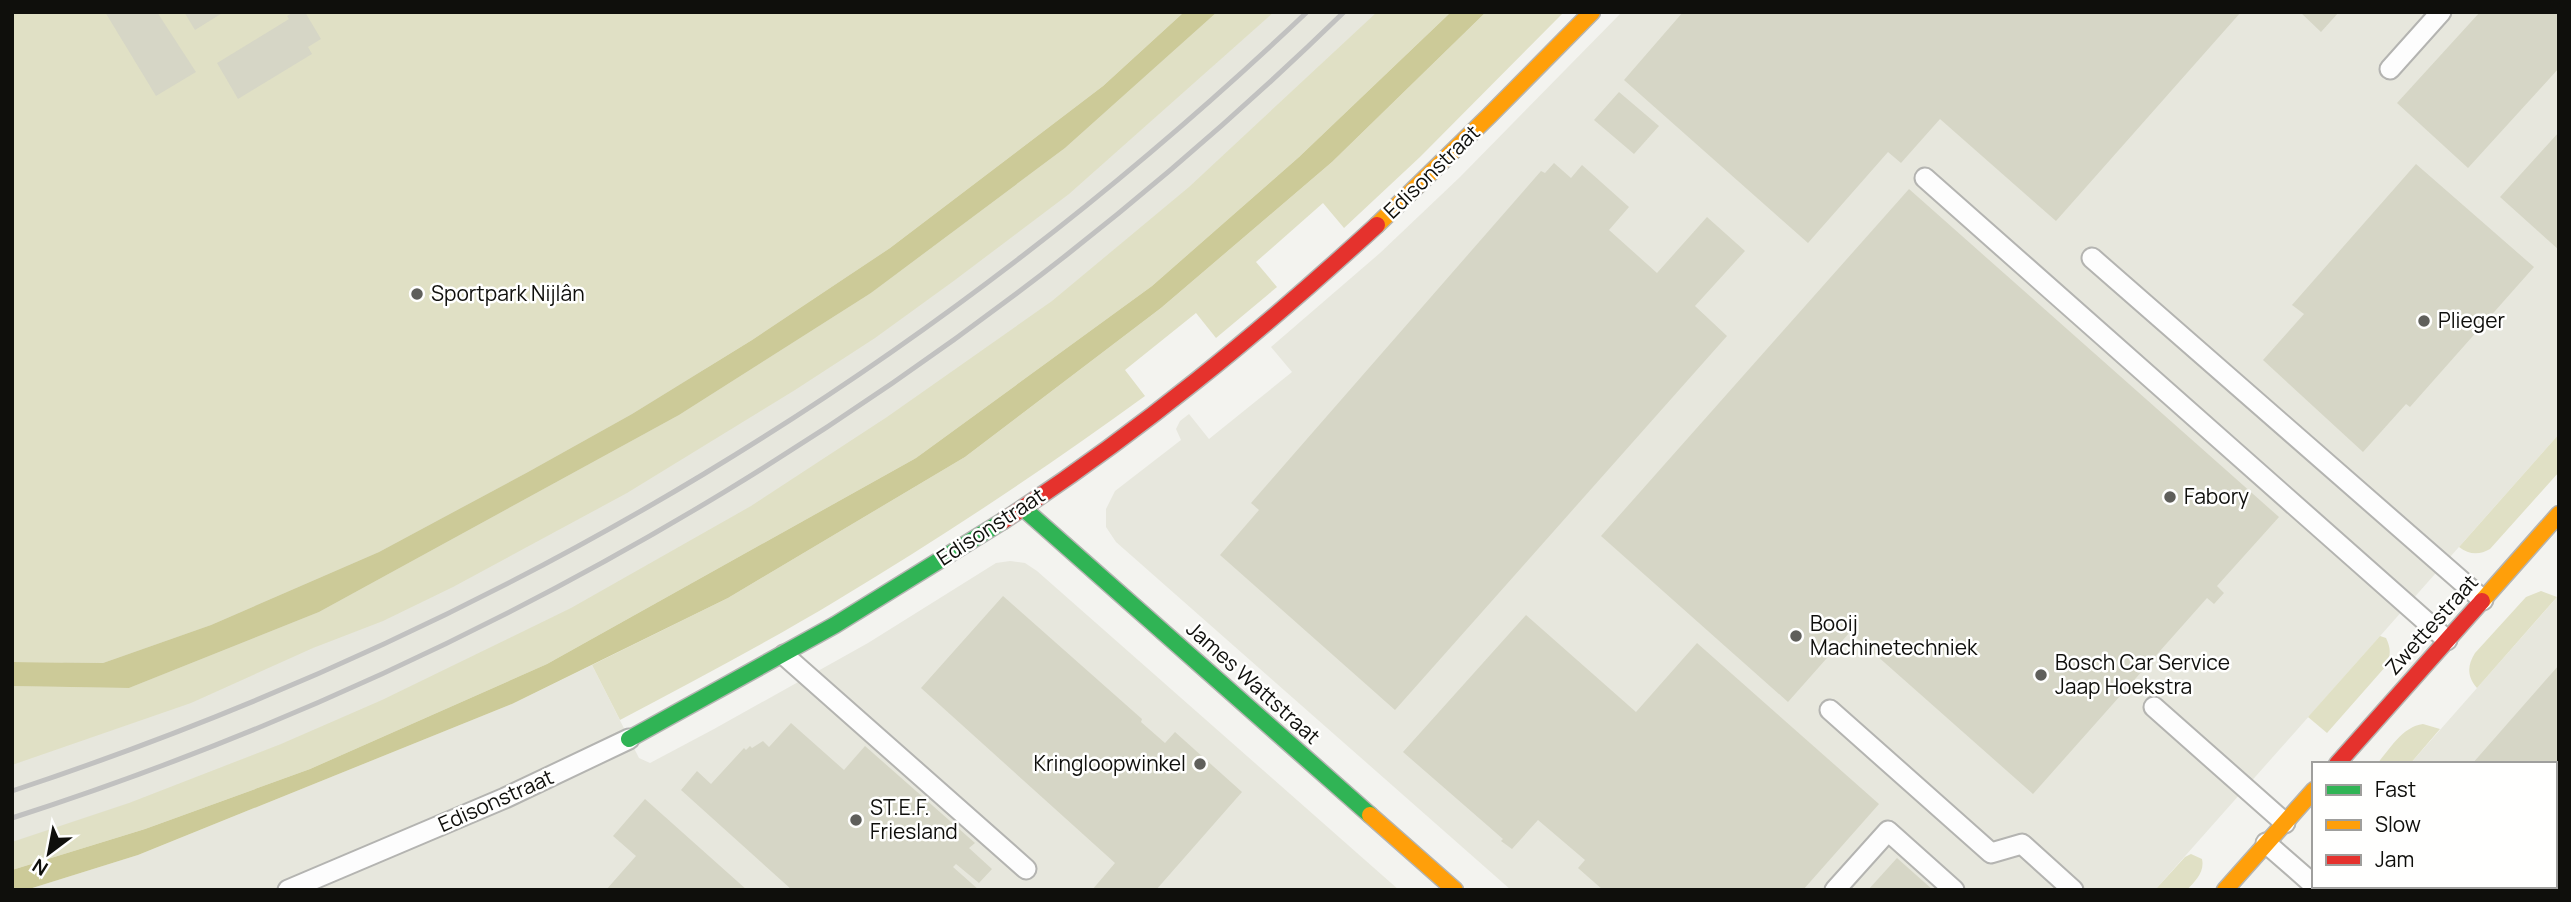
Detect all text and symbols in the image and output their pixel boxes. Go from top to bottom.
street label: Edisonstraat [1377,118,1485,224]
place label: Sportpark Nijlân [431,279,585,307]
marker: Sportpark Nijlân [409,286,425,302]
place label: Plieger [2438,306,2505,334]
marker: Plieger [2416,313,2432,329]
street label: Edisonstraat [931,481,1050,572]
place label: Fabory [2184,482,2249,510]
marker: Fabory [2162,489,2178,505]
street label: Zwettestraat [2379,568,2484,680]
place label: Booij Machinetechniek [1810,609,1978,661]
street label: James Wattstraat [1181,615,1327,750]
marker: Booij Machinetechniek [1788,628,1804,644]
place label: Bosch Car Service Jaap Hoekstra [2055,648,2230,700]
marker: Bosch Car Service Jaap Hoekstra [2033,667,2049,683]
place label: Kringloopwinkel [1034,749,1186,777]
marker: Kringloopwinkel [1192,756,1208,772]
street label: Edisonstraat [433,762,558,838]
legend [2312,762,2557,888]
text: Fast [2375,775,2416,803]
place label: ST.E.F. Friesland [870,793,958,845]
text: Slow [2375,810,2421,838]
marker: ST.E.F. Friesland [848,812,864,828]
north arrow [14,818,84,888]
text: Jam [2375,845,2414,873]
text: N [27,853,53,882]

